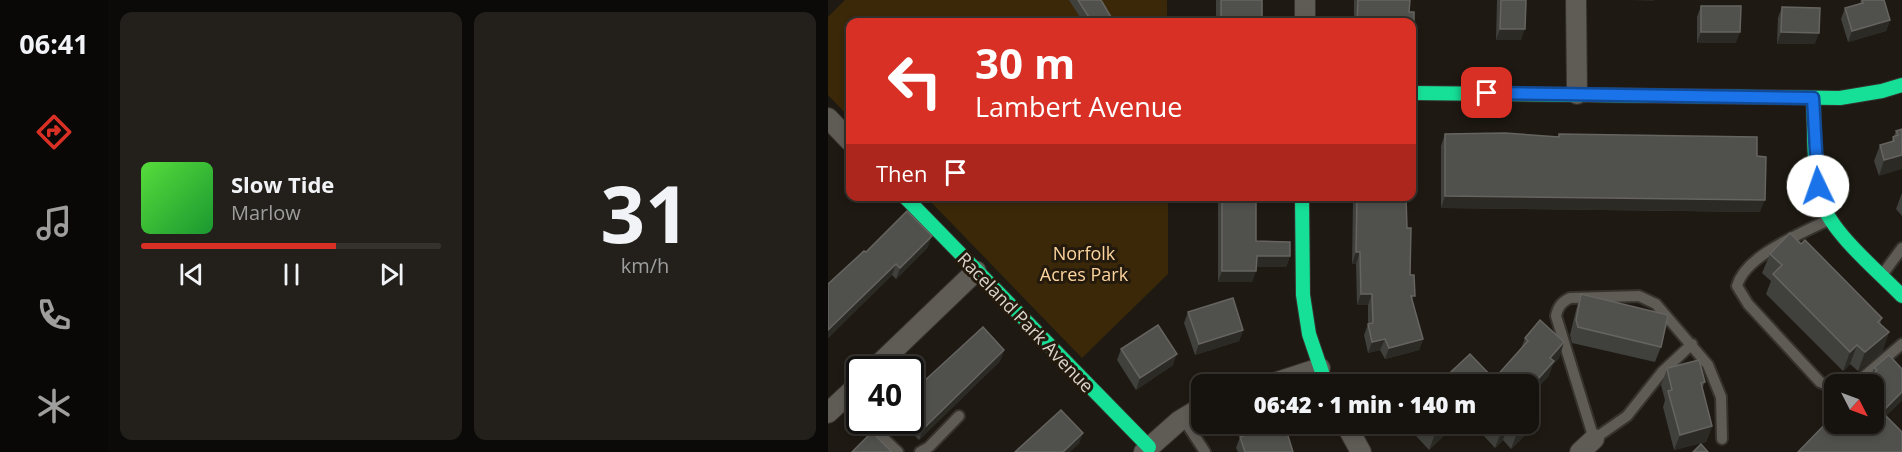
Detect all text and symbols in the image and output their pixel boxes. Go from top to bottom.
text: 06:41 [19,25,89,62]
text: 30 m [975,34,1075,91]
icon: left [876,42,954,120]
pin [1461,67,1512,118]
icon: arrive [1470,76,1503,109]
text: Lambert Avenue [975,88,1182,125]
icon: directions [33,111,75,153]
position arrow [1786,154,1850,218]
icon: arrive [939,156,972,189]
text: Then [876,158,927,188]
text: 31 [600,160,690,266]
text: Slow Tide [231,169,334,199]
text: Marlow [231,199,301,226]
icon: music [33,202,75,244]
park label: Norfolk Acres Park [1040,241,1129,286]
street label: Raceland Park Avenue [953,247,1099,397]
text: km/h [621,252,669,279]
icon: previous [175,258,208,291]
icon: pause [275,258,308,291]
icon: next [375,258,408,291]
icon: phone [33,294,75,336]
speed limit sign: 40 [846,356,924,434]
north arrow [1824,374,1884,434]
map controls [1824,374,1884,434]
icon: climate [33,385,75,427]
text: 06:42 · 1 min · 140 m [1254,389,1476,419]

